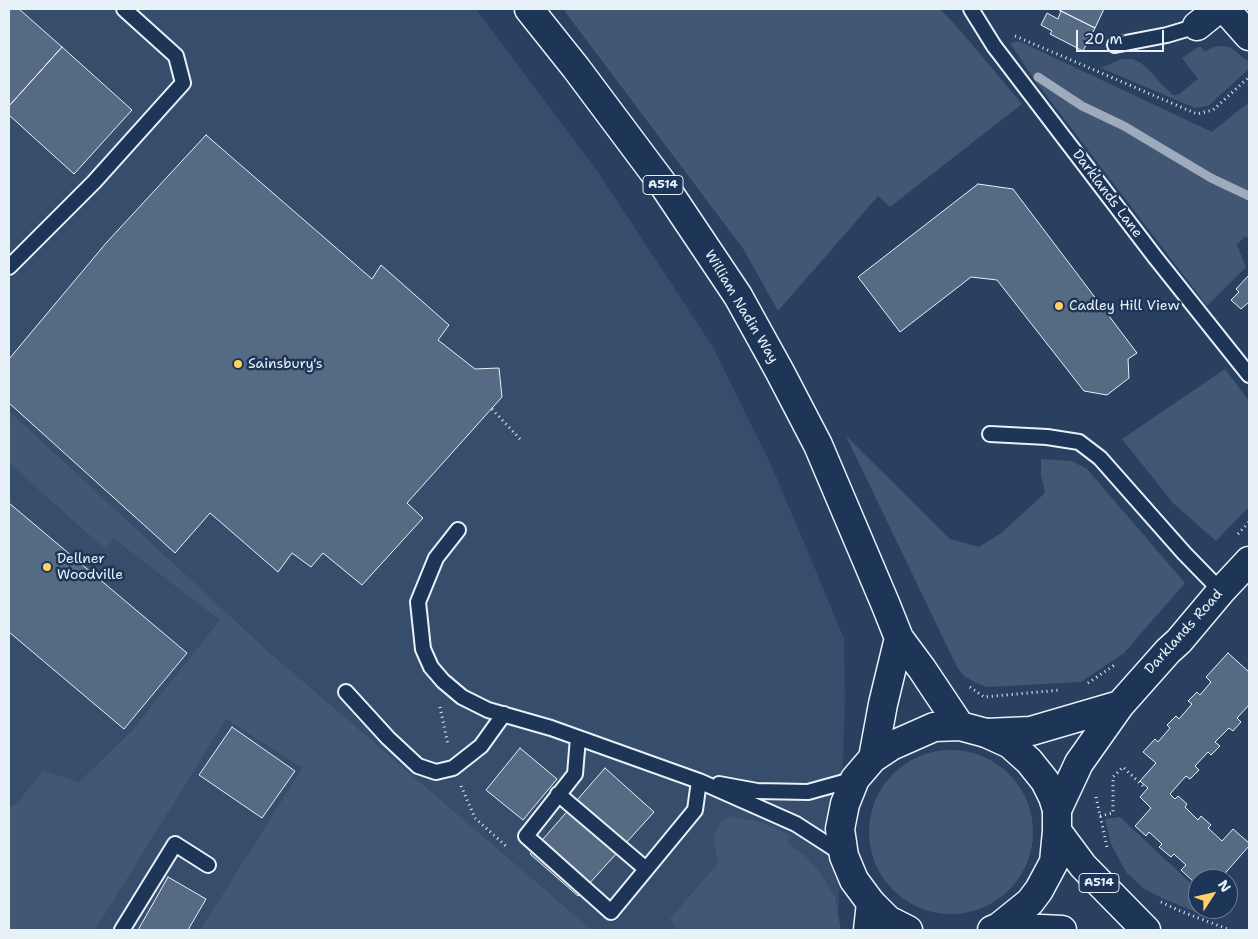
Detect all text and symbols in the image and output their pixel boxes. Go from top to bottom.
scale bar [1078,20,1166,52]
text: 20 m [1084,29,1123,49]
street label: Darklands Lane [1068,147,1146,241]
road number: A514 [643,176,683,194]
street label: William Nadin Way [701,247,781,367]
place label: Cadley Hill View [1069,298,1180,314]
marker: Cadley Hill View [1053,300,1065,312]
place label: Sainsbury's [248,356,323,372]
marker: Sainsbury's [232,358,244,370]
place label: Dellner Woodville [57,551,123,584]
marker: Dellner Woodville [41,561,53,573]
street label: Darklands Road [1141,586,1227,678]
north arrow [1188,869,1238,919]
road number: A514 [1079,874,1119,892]
text: N [1214,876,1235,896]

